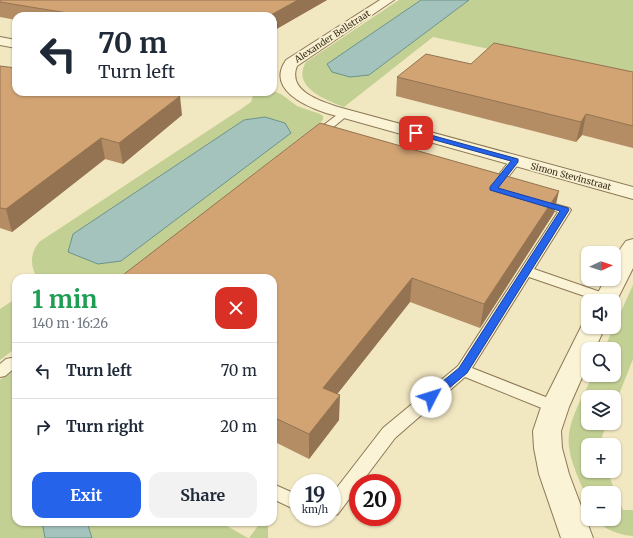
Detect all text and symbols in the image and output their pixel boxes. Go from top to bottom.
street label: Alexander Bellstraat [291,7,372,65]
text: 70 m [98,25,167,61]
icon: left [32,28,84,80]
text: Turn left [98,60,175,83]
pin [399,116,433,150]
icon: arrive [405,122,427,144]
street label: Simon Stevinstraat [530,160,613,192]
north arrow [581,246,621,286]
map controls [581,246,621,526]
text: 1 min [32,284,97,315]
button: close [215,287,257,329]
button: sound [581,294,621,334]
text: 140 m · 16:26 [32,315,108,332]
button: search [581,342,621,382]
icon: left [32,360,54,382]
text: Turn left [66,361,132,380]
text: 70 m [221,361,257,380]
position arrow [410,376,452,418]
button: layers [581,390,621,430]
icon: right [32,416,54,438]
text: Turn right [66,417,144,436]
text: 20 m [220,417,257,436]
button: + [581,438,621,478]
button: Exit [32,472,141,518]
button: Share [149,472,257,518]
speed limit sign: 20 [349,474,401,526]
text: 19 [305,482,325,507]
button: − [581,486,621,526]
text: km/h [302,503,328,516]

